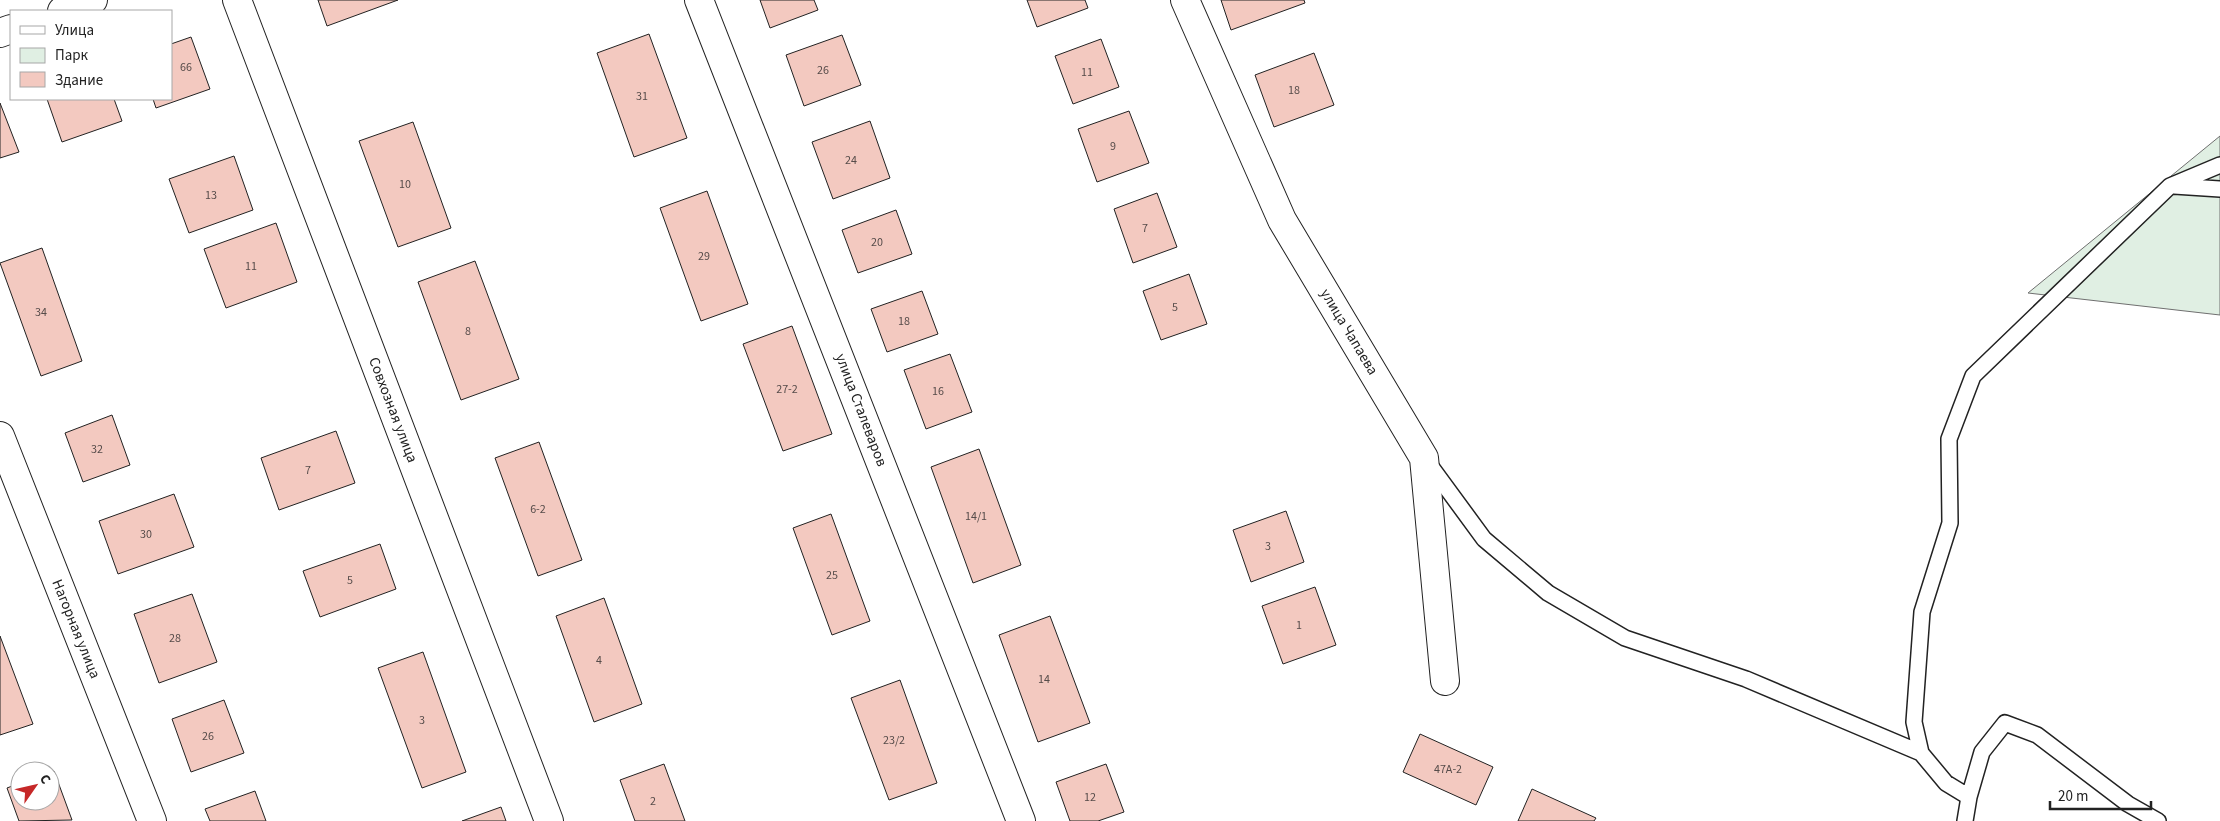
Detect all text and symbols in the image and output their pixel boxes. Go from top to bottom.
legend [10,10,172,100]
text: Улица [55,20,94,41]
text: Парк [55,45,89,66]
house number: 66 [180,59,192,76]
house number: 26 [817,62,829,79]
house number: 11 [1081,64,1093,81]
text: Здание [55,70,103,91]
house number: 18 [1288,82,1300,99]
house number: 31 [636,88,648,105]
house number: 9 [1110,138,1116,155]
house number: 24 [845,152,857,169]
house number: 10 [399,176,411,193]
house number: 13 [205,187,217,204]
house number: 7 [1142,220,1148,237]
house number: 20 [871,234,883,251]
house number: 29 [698,248,710,265]
house number: 11 [245,258,257,275]
street label: улица Чапаева [1315,285,1383,379]
house number: 5 [1172,299,1178,316]
house number: 34 [35,304,47,321]
house number: 18 [898,313,910,330]
house number: 8 [465,323,471,340]
street label: улица Сталеваров [830,351,892,470]
street label: Совхозная улица [363,354,423,466]
house number: 27-2 [776,381,798,398]
house number: 16 [932,383,944,400]
house number: 32 [91,441,103,458]
house number: 7 [305,462,311,479]
house number: 6-2 [530,501,546,518]
house number: 14/1 [965,508,987,525]
house number: 30 [140,526,152,543]
house number: 3 [1265,538,1271,555]
house number: 25 [826,567,838,584]
house number: 5 [347,572,353,589]
street label: Нагорная улица [47,576,105,682]
house number: 1 [1296,617,1302,634]
house number: 28 [169,630,181,647]
house number: 4 [596,652,602,669]
house number: 14 [1038,671,1050,688]
house number: 3 [419,712,425,729]
house number: 26 [202,728,214,745]
house number: 23/2 [883,732,905,749]
north arrow [10,761,60,811]
house number: 47А-2 [1434,761,1462,778]
text: С [34,770,56,788]
scale bar [2050,778,2151,810]
text: 20 m [2058,786,2088,807]
house number: 12 [1084,789,1096,806]
house number: 2 [650,793,656,810]

